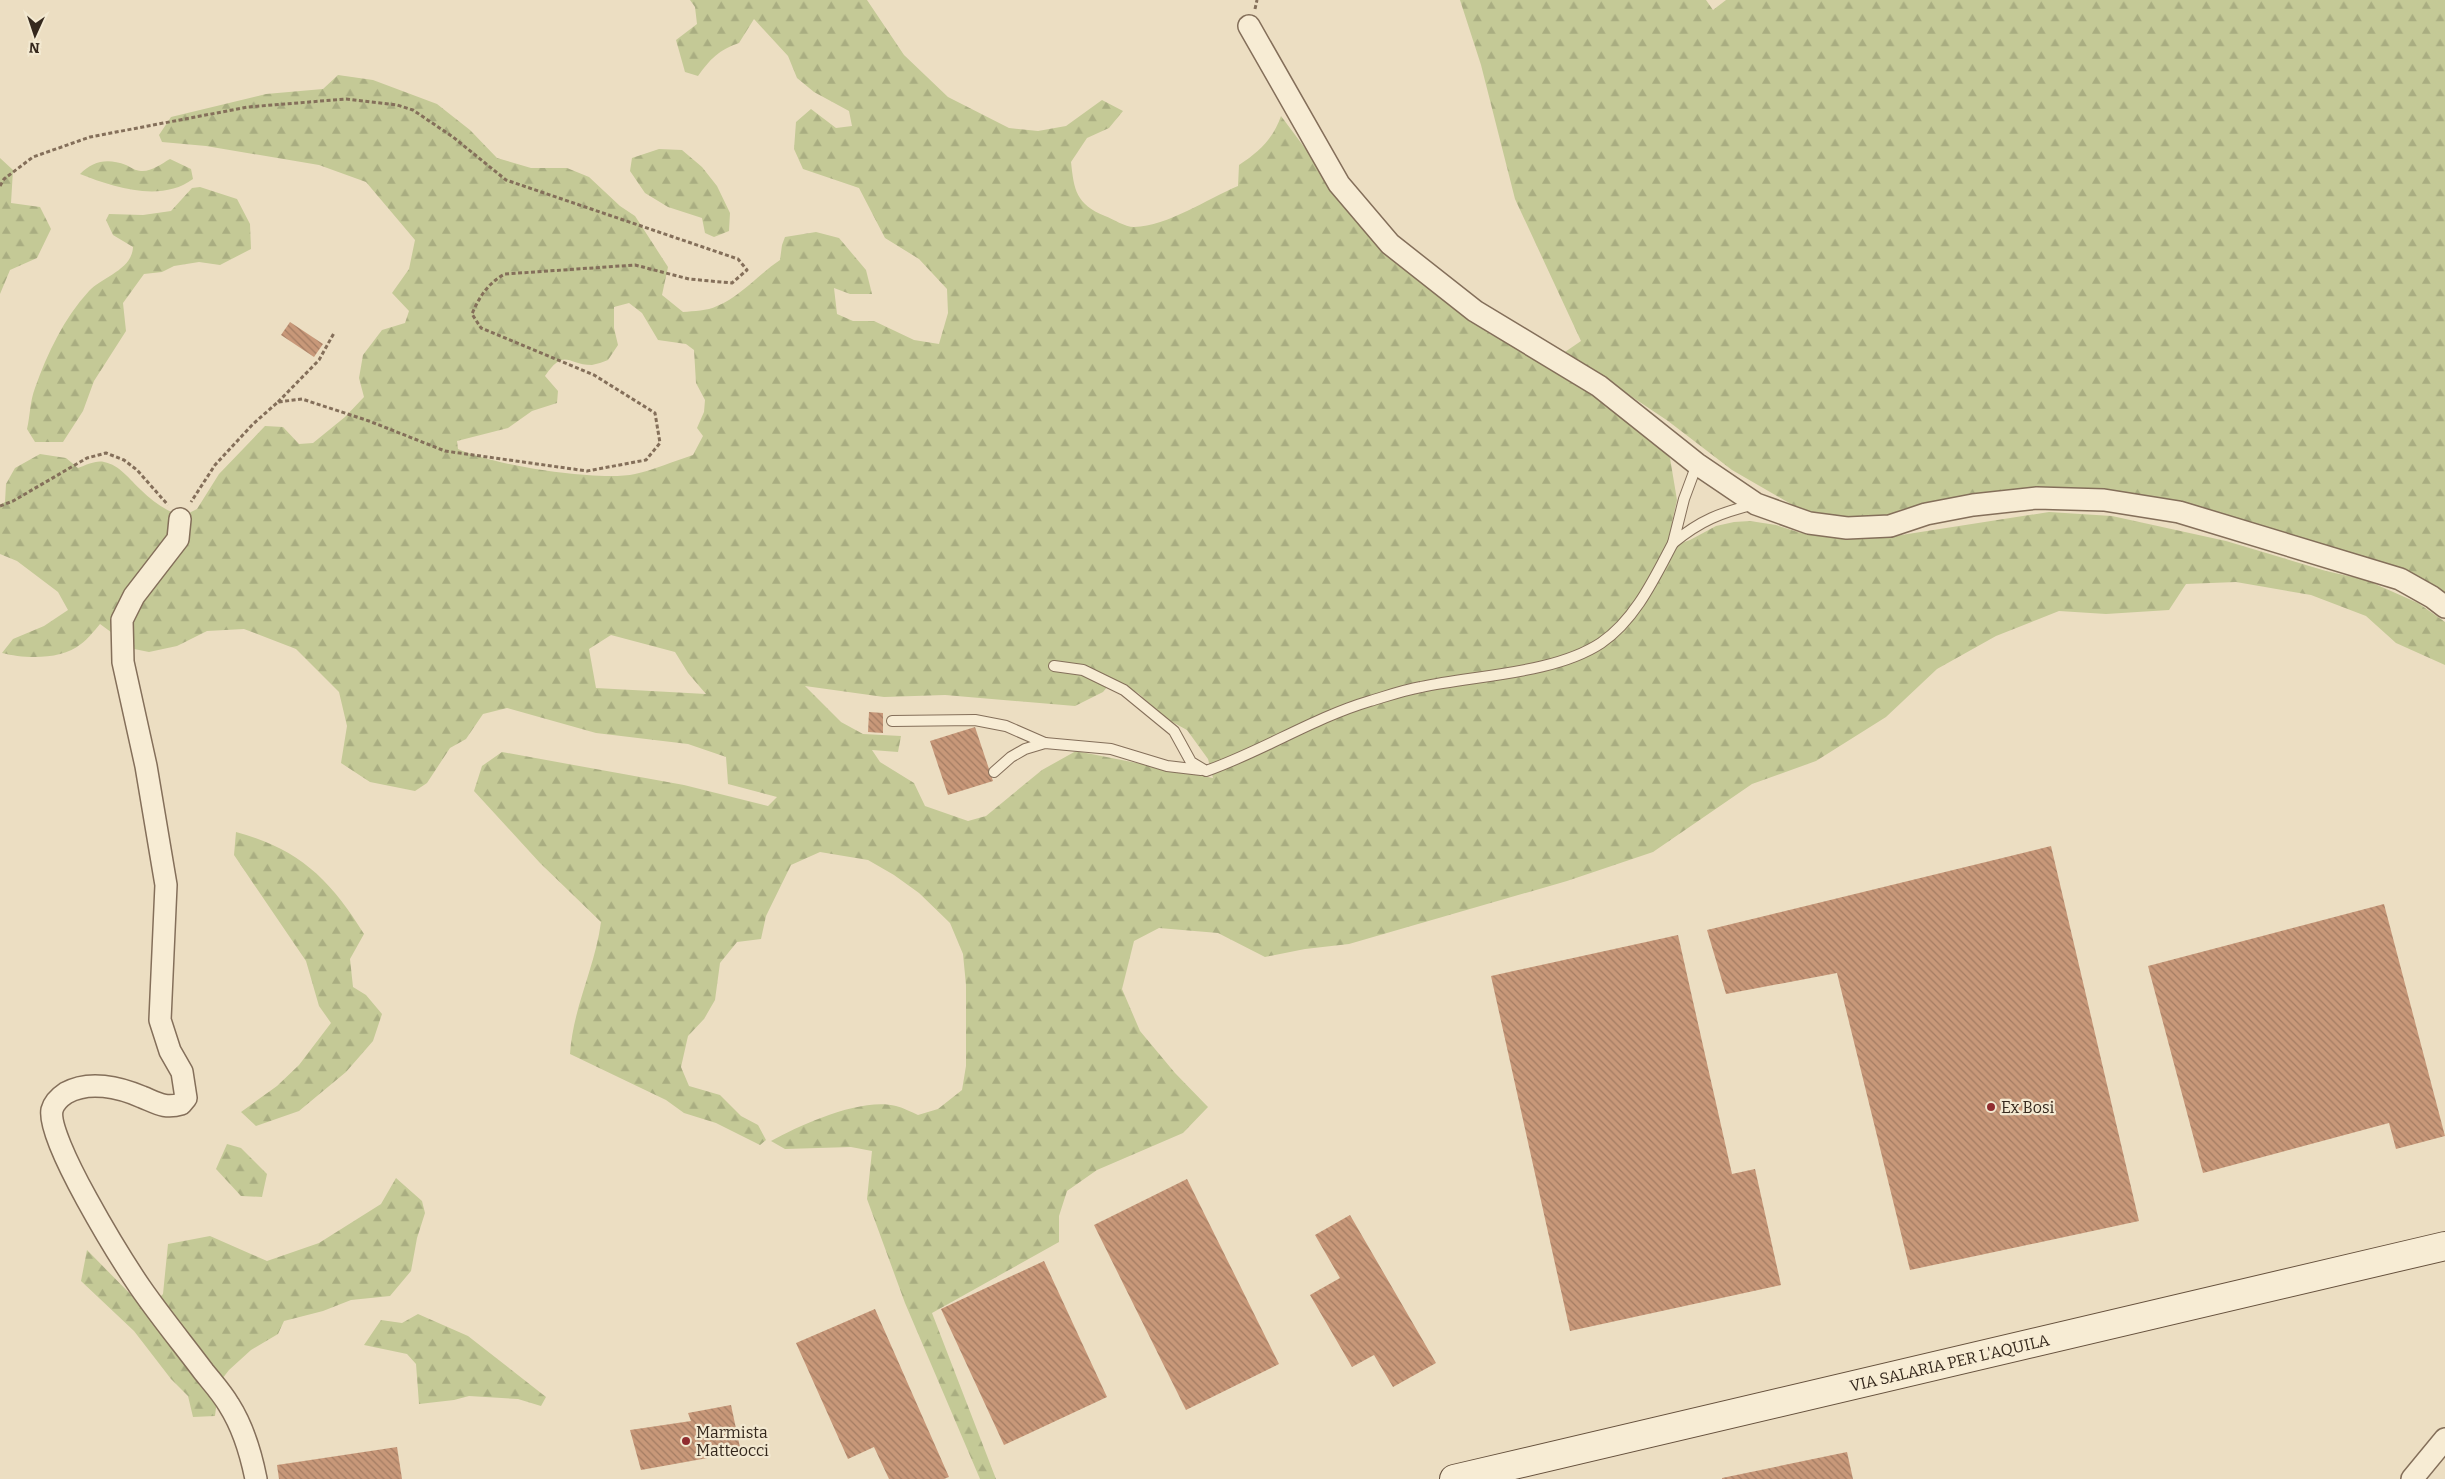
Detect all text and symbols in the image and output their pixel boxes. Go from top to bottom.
north arrow [10,10,60,60]
text: N [28,39,40,56]
place label: Ex Bosi [2001,1098,2055,1117]
marker: Ex Bosi [1985,1101,1997,1113]
street label: VIA SALARIA PER L'AQUILA [1848,1330,2052,1395]
place label: Marmista Matteocci [696,1423,769,1460]
marker: Marmista Matteocci [680,1435,692,1447]

